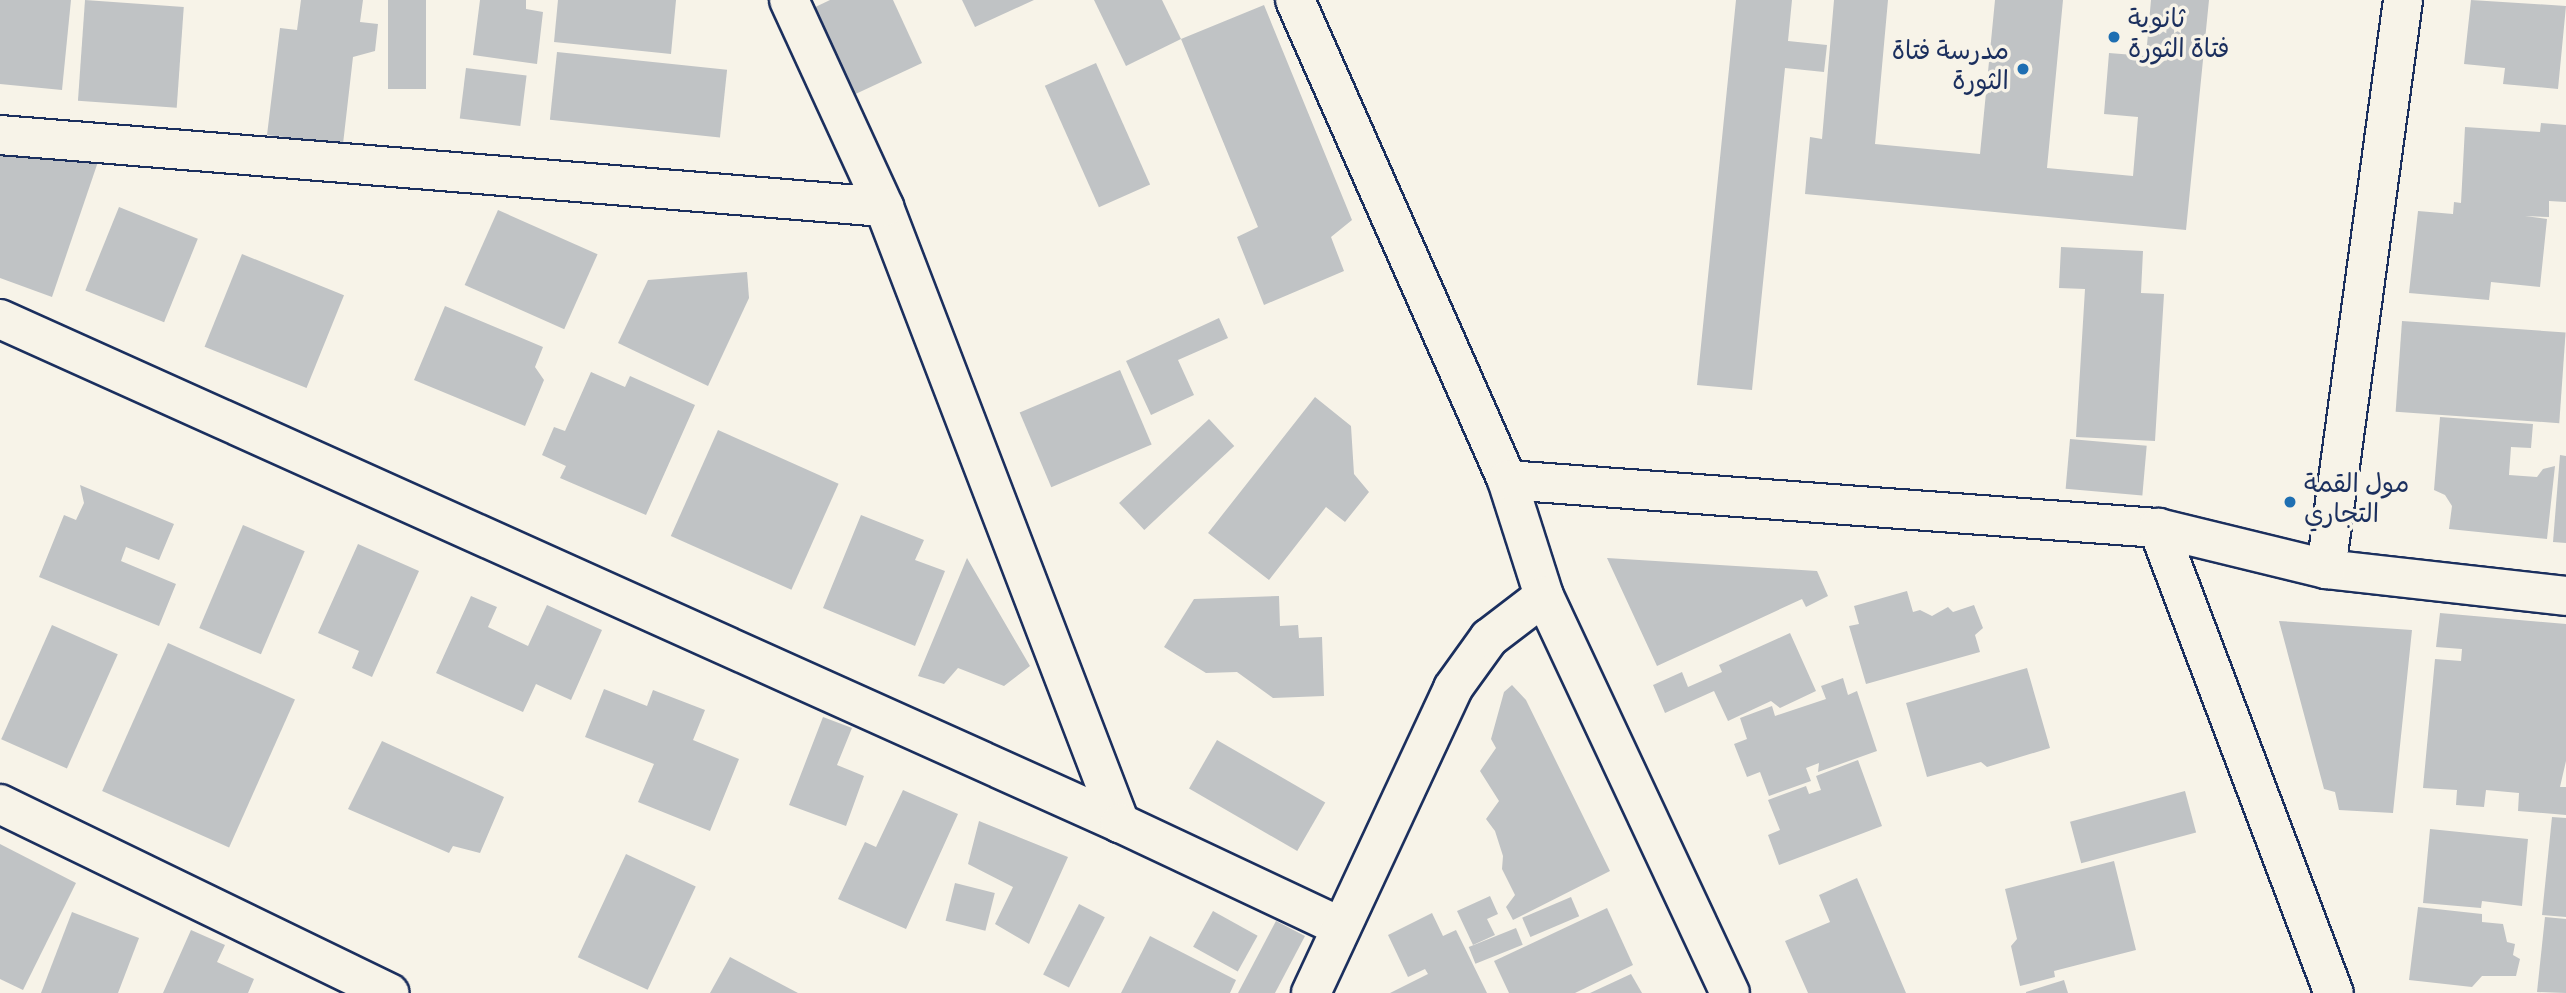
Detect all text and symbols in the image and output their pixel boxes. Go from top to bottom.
place label: ثانوية فتاة الثورة [2128,6,2229,68]
marker: ثانوية فتاة الثورة [2106,29,2122,45]
place label: مدرسة فتاة الثورة [1892,38,2009,100]
marker: مدرسة فتاة الثورة [2015,61,2031,77]
place label: مول القمة التجاري [2304,471,2409,532]
marker: مول القمة التجاري [2282,494,2298,510]

